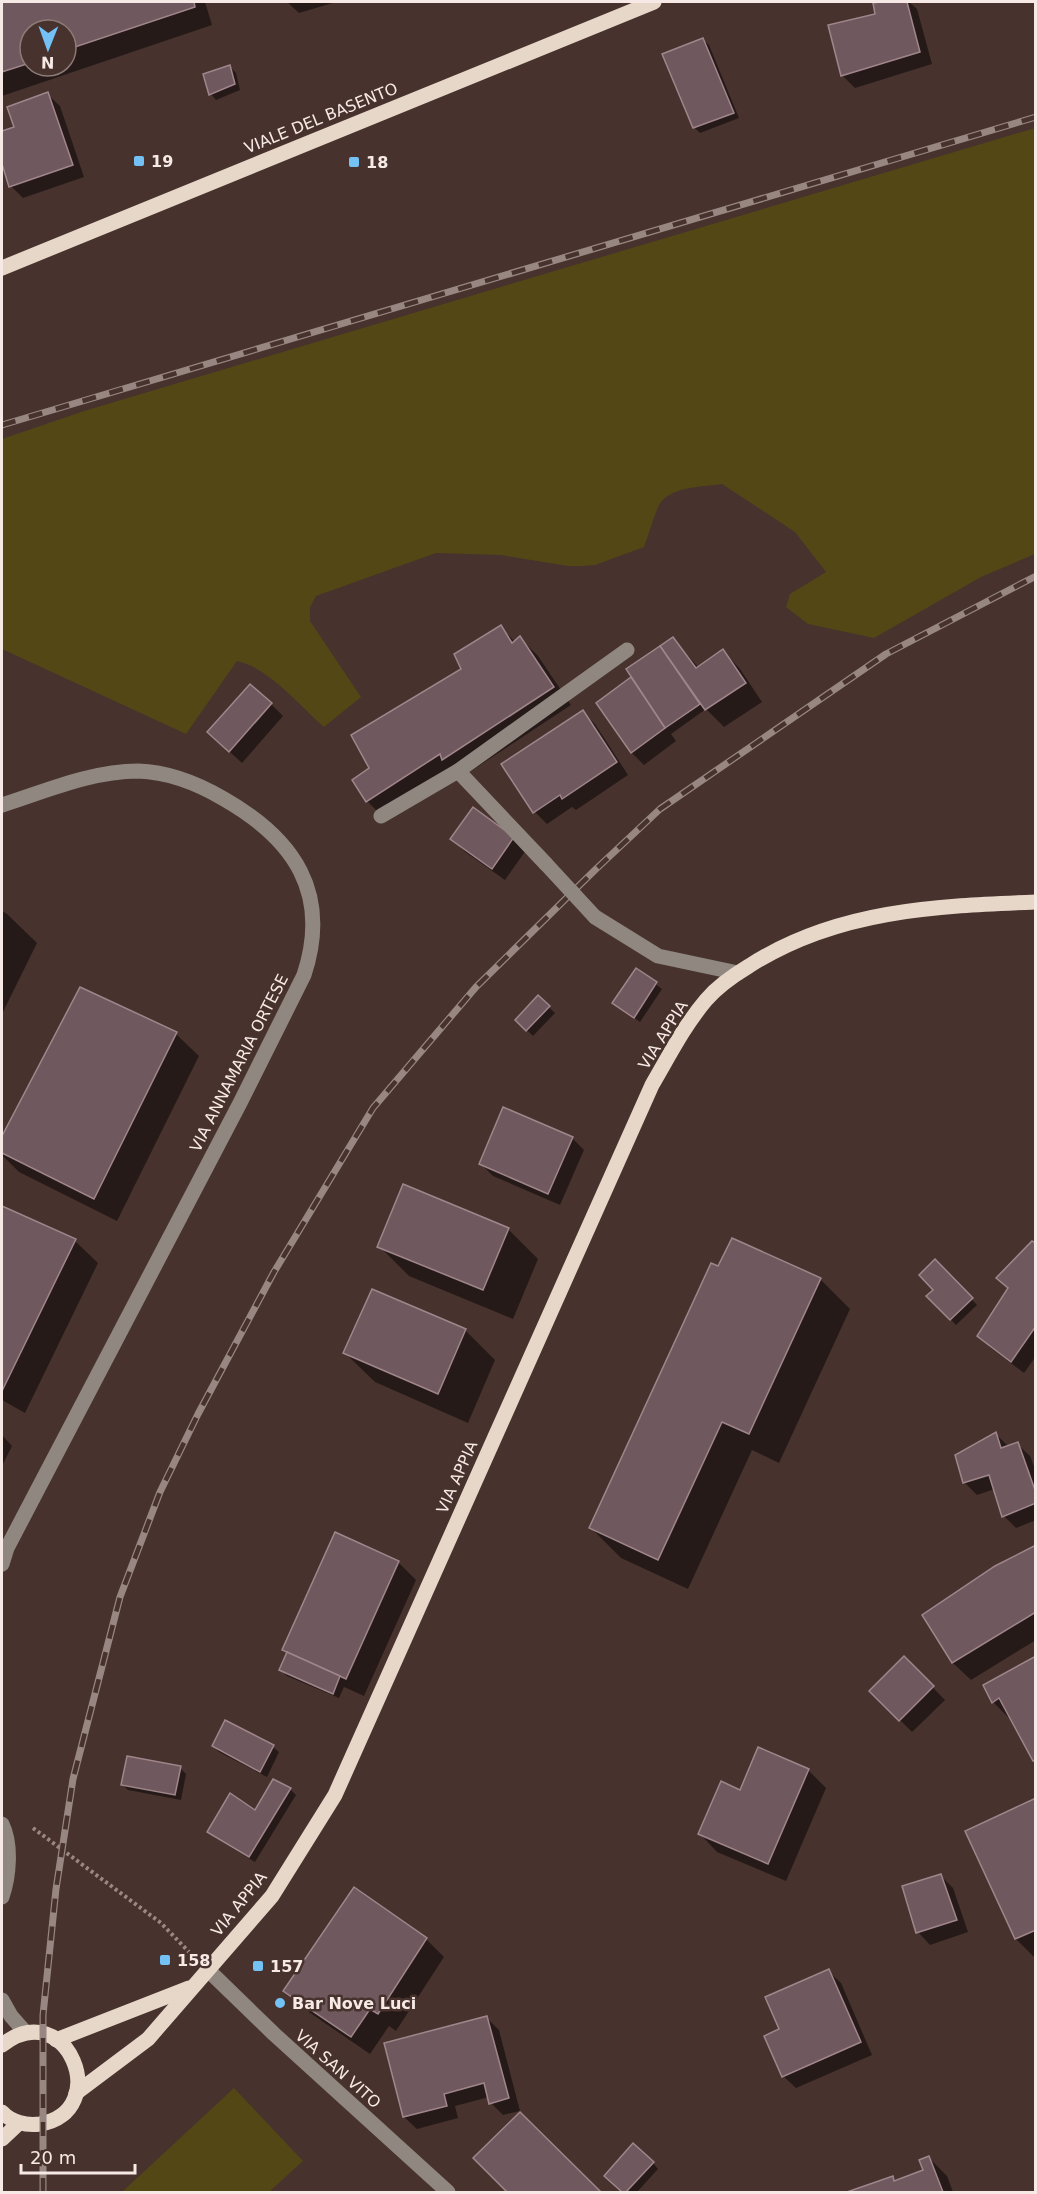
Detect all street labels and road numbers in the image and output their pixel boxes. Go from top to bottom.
street label: VIALE DEL BASENTO [242,79,400,157]
street label: VIA ANNAMARIA ORTESE [186,971,292,1155]
street label: VIA APPIA [634,997,692,1073]
street label: VIA APPIA [433,1438,481,1516]
street label: VIA APPIA [207,1868,271,1940]
street label: VIA SAN VITO [291,2026,385,2112]

